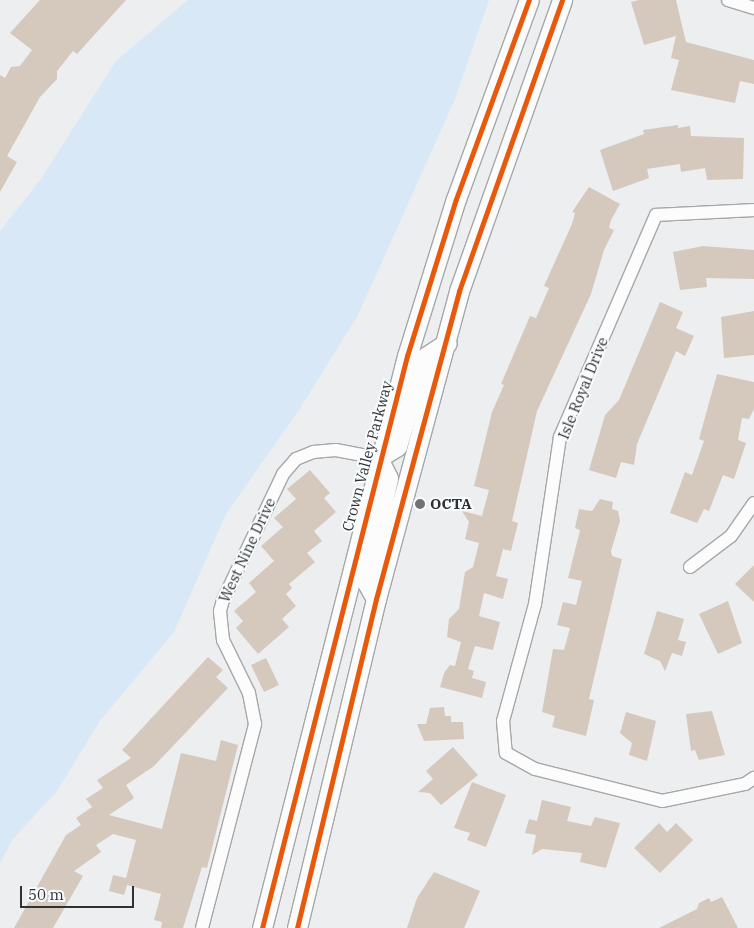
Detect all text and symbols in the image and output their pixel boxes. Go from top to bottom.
street label: Isle Royal Drive [554,334,612,442]
street label: Crown Valley Parkway [338,379,396,533]
street label: West Nine Drive [215,495,279,605]
place label: OCTA [430,495,472,513]
marker: OCTA [414,498,426,510]
scale bar [22,876,136,908]
text: 50 m [28,885,64,904]

